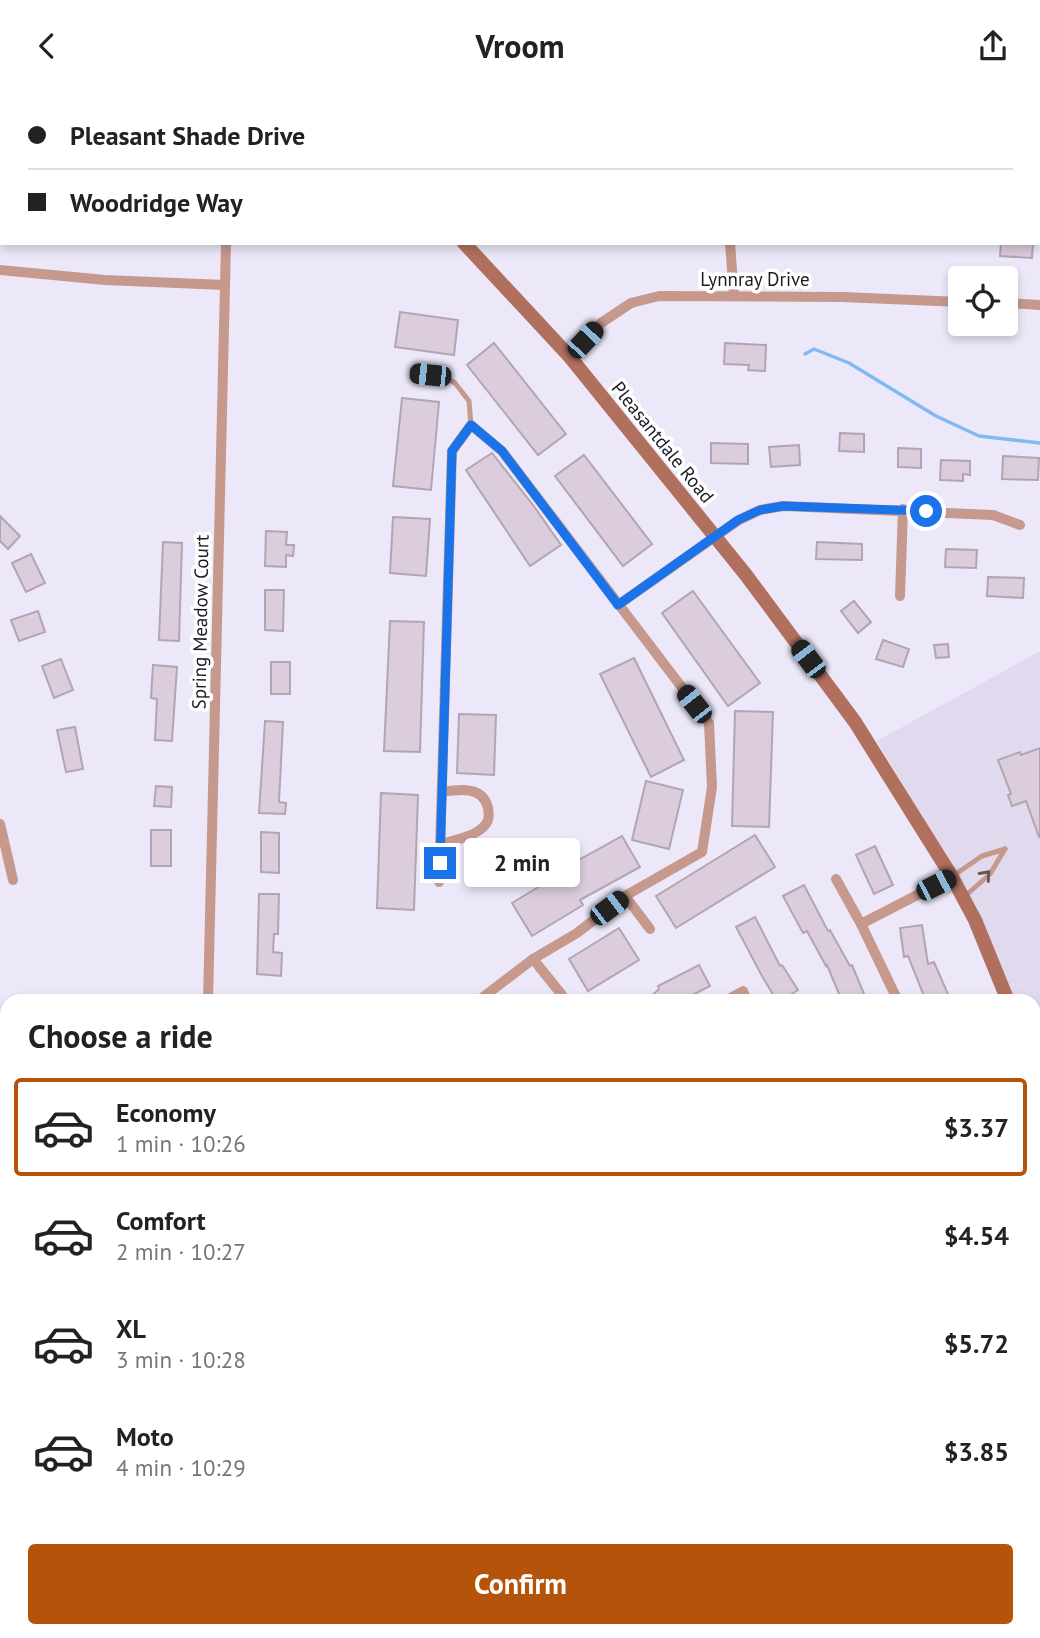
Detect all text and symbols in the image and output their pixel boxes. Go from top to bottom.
text: Vroom [476,25,564,67]
icon: back [28,27,66,65]
icon: share [974,27,1012,65]
text: Pleasant Shade Drive [70,119,305,152]
text: Woodridge Way [70,186,243,219]
map controls [948,266,1018,336]
button: locate [948,266,1018,336]
street label: Lynnray Drive [700,267,810,291]
car [563,317,608,363]
car [409,362,452,388]
street label: Pleasantdale Road [607,376,719,508]
route start [910,495,942,527]
street label: Spring Meadow Court [186,534,214,709]
car [787,636,830,682]
car [673,681,716,727]
callout: 2 min [464,839,580,887]
route end [424,847,456,879]
text: 2 min [494,848,550,877]
car [913,866,960,904]
one-way arrow [978,870,990,883]
car [586,887,633,929]
text: Choose a ride [28,1015,213,1057]
icon: car [32,1096,95,1159]
text: Economy [116,1096,216,1129]
text: $3.37 [944,1111,1009,1144]
text: 1 min · 10:26 [116,1129,246,1158]
icon: car [32,1204,95,1267]
text: Comfort [116,1204,206,1237]
text: $4.54 [944,1219,1009,1252]
text: 2 min · 10:27 [116,1237,246,1266]
icon: car [32,1312,95,1375]
text: XL [116,1312,146,1345]
text: $5.72 [944,1327,1009,1360]
text: 3 min · 10:28 [116,1345,246,1374]
icon: car [32,1420,95,1483]
text: Moto [116,1420,174,1453]
text: $3.85 [944,1435,1009,1468]
text: 4 min · 10:29 [116,1453,246,1482]
button: Confirm [28,1544,1013,1624]

